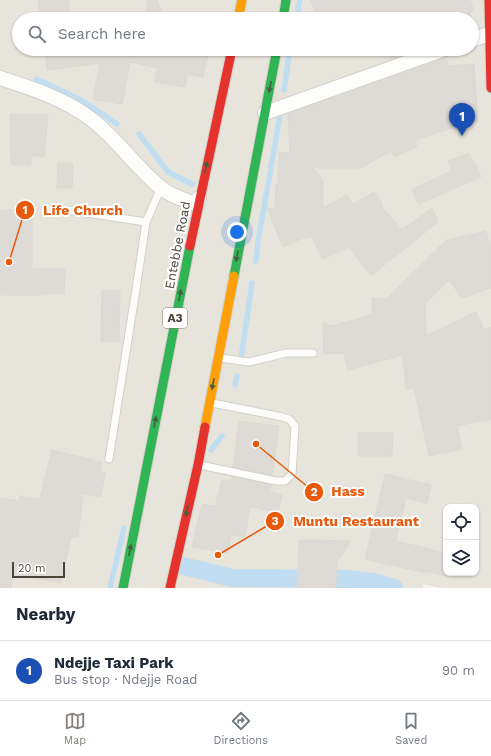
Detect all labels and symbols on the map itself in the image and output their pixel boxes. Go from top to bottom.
one-way arrow [266,81,272,93]
pin: 1 [449,103,475,136]
one-way arrow [204,161,210,173]
callout: Life Church [15,197,131,223]
street label: Entebbe Road [162,200,193,290]
text: Life Church [43,202,123,218]
text: 1 [22,203,28,217]
your location [227,222,247,242]
one-way arrow [234,250,240,262]
one-way arrow [177,288,183,301]
road number: A3 [163,308,187,328]
one-way arrow [210,378,216,390]
one-way arrow [152,416,158,428]
callout: Hass [304,479,373,505]
text: Hass [331,483,365,499]
text: 2 [310,485,318,499]
one-way arrow [184,505,190,517]
callout: Muntu Restaurant [265,508,427,534]
text: Muntu Restaurant [293,513,419,529]
text: 3 [271,514,279,528]
one-way arrow [127,544,133,556]
scale bar [12,560,65,579]

